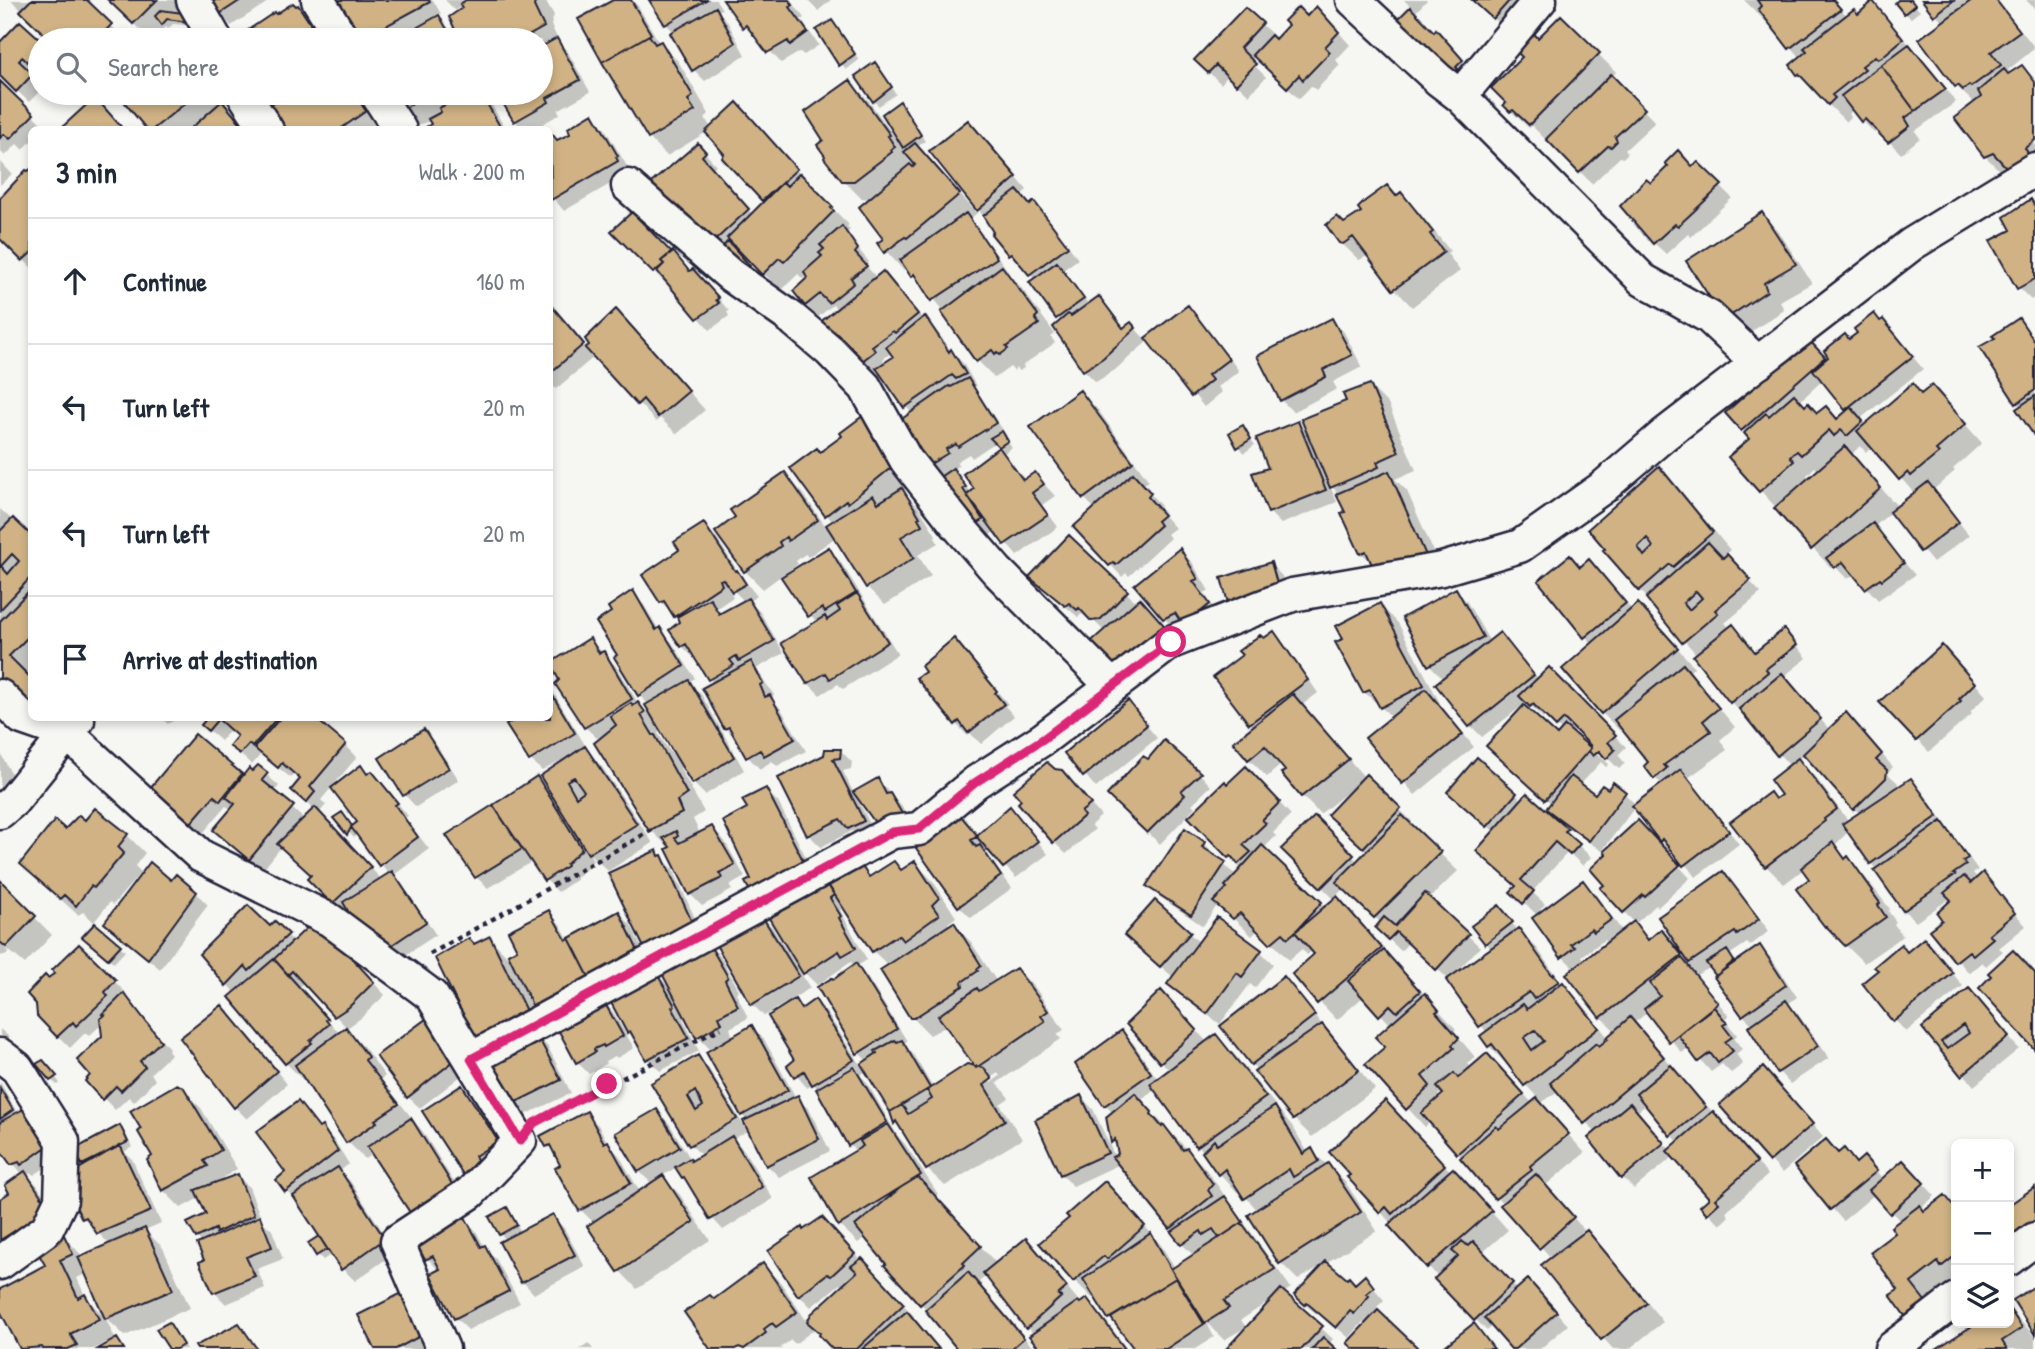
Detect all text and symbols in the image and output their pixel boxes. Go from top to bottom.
search box [28,28,553,105]
icon: search [52,48,90,86]
text: Search here [108,49,219,84]
text: 3 min [56,152,117,192]
text: Walk · 200 m [419,156,525,187]
icon: ahead [56,262,94,300]
text: Continue [123,264,207,299]
text: 160 m [476,266,525,297]
icon: left [56,388,94,426]
text: Turn left [123,390,209,425]
text: 20 m [483,392,525,423]
icon: left [56,514,94,552]
text: Turn left [123,516,209,551]
text: 20 m [483,518,525,549]
route start [1155,626,1186,657]
icon: arrive [56,640,94,678]
text: Arrive at destination [123,642,318,677]
route end [591,1068,622,1099]
map controls [1951,1139,2014,1328]
button: + [1951,1139,2014,1202]
button: − [1951,1202,2014,1265]
button: layers [1951,1265,2014,1328]

